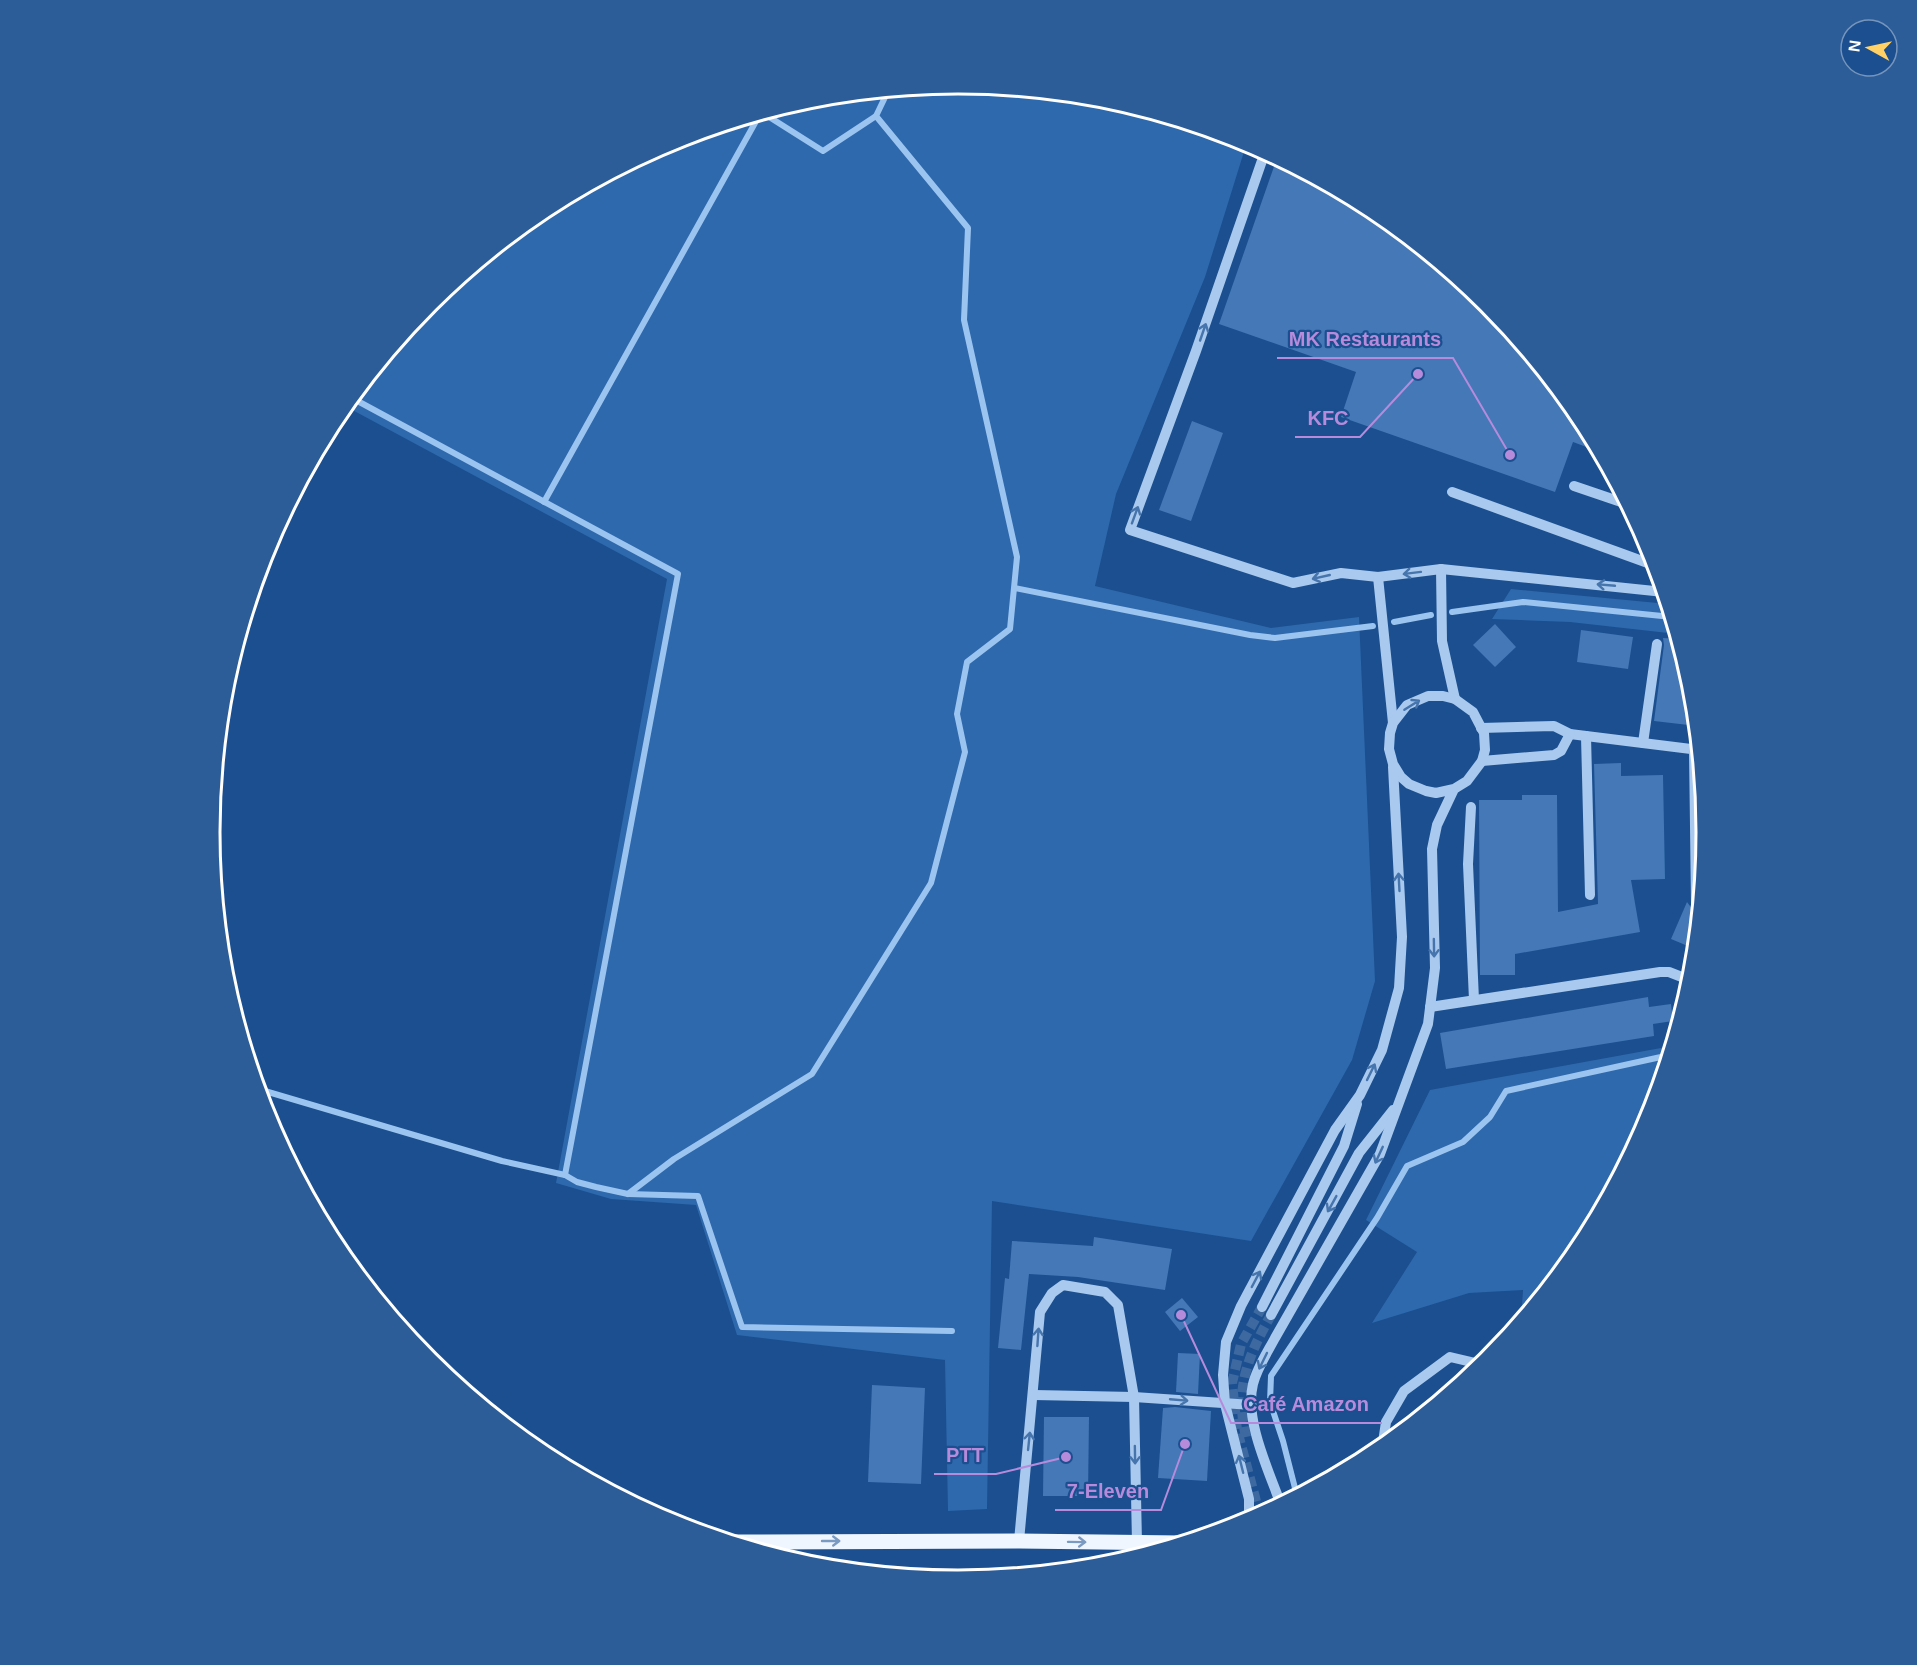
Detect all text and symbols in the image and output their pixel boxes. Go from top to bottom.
north arrow [1839,18,1899,78]
text: N [1845,39,1864,53]
callout: MK Restaurants [1277,320,1453,358]
one-way arrow [1198,323,1209,342]
text: MK Restaurants [1289,328,1441,350]
callout: KFC [1295,399,1360,437]
text: KFC [1307,407,1349,429]
one-way arrow [1130,506,1141,525]
one-way arrow [1402,568,1422,579]
one-way arrow [1311,572,1331,583]
one-way arrow [1596,579,1616,590]
one-way arrow [1403,698,1420,710]
one-way arrow [1394,873,1405,893]
one-way arrow [1428,938,1440,958]
one-way arrow [1366,1064,1377,1082]
one-way arrow [1373,1145,1384,1163]
one-way arrow [1325,1195,1337,1212]
one-way arrow [1251,1270,1262,1288]
one-way arrow [1033,1328,1044,1348]
one-way arrow [1256,1352,1268,1370]
callout: Café Amazon [1231,1385,1382,1423]
text: Café Amazon [1243,1393,1369,1415]
one-way arrow [1169,1395,1189,1406]
one-way arrow [1024,1432,1035,1452]
callout: PTT [934,1436,996,1474]
text: PTT [946,1444,984,1466]
one-way arrow [1129,1445,1141,1465]
one-way arrow [1235,1455,1246,1474]
callout: 7-Eleven [1055,1472,1161,1510]
text: 7-Eleven [1067,1480,1149,1502]
one-way arrow [820,1536,840,1547]
one-way arrow [1067,1536,1087,1548]

